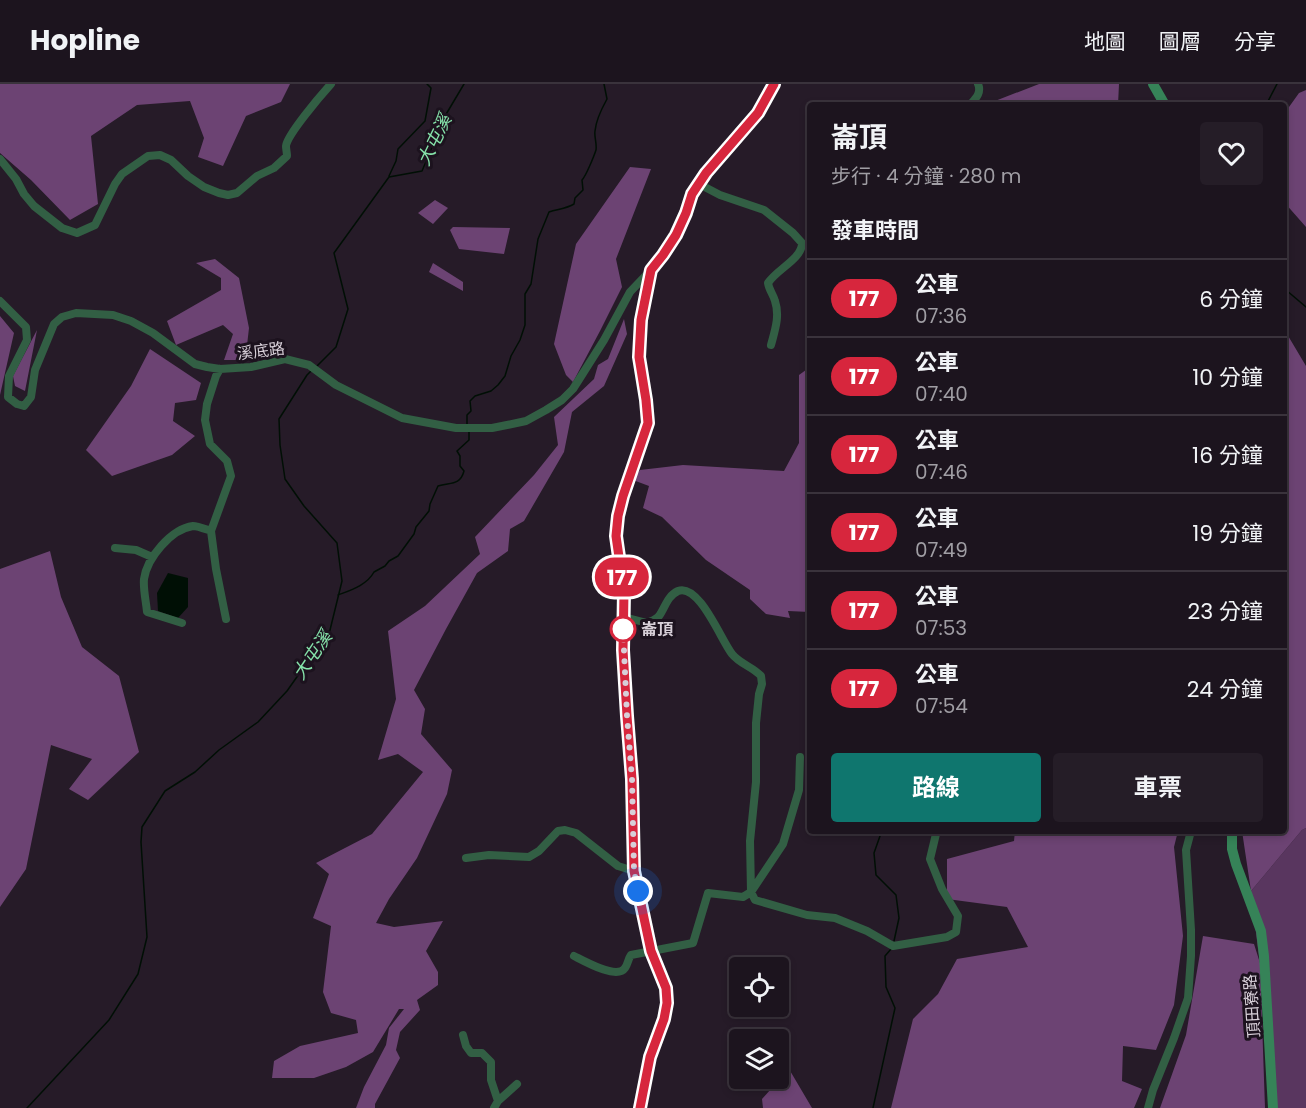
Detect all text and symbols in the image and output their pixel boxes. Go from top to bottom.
text: Hopline [30,21,140,60]
text: 地圖 [1084,27,1126,56]
text: 圖層 [1159,27,1201,56]
text: 分享 [1234,27,1276,56]
water label: 大屯溪 [411,108,458,170]
text: 崙頂 [831,118,887,157]
button: heart [1200,122,1263,185]
text: 步行 · 4 分鐘 · 280 m [831,162,1021,190]
text: 發車時間 [831,215,919,246]
text: 公車 [915,269,959,300]
text: 177 [849,284,879,313]
text: 6 分鐘 [1199,284,1263,315]
text: 07:36 [915,302,967,330]
street label: 溪底路 [236,337,286,365]
text: 公車 [915,347,959,378]
text: 177 [849,362,879,391]
text: 10 分鐘 [1192,362,1263,393]
text: 07:40 [915,380,968,408]
text: 公車 [915,425,959,456]
text: 177 [849,440,879,469]
text: 16 分鐘 [1192,440,1263,471]
text: 07:46 [915,458,968,486]
text: 公車 [915,503,959,534]
text: 177 [849,518,879,547]
text: 19 分鐘 [1192,518,1263,549]
text: 07:49 [915,536,968,564]
line badge: 177 [588,558,656,596]
text: 177 [607,563,637,592]
text: 公車 [915,581,959,612]
text: 177 [849,596,879,625]
text: 23 分鐘 [1188,596,1263,627]
text: 07:53 [915,614,967,642]
marker: 崙頂 [610,616,636,642]
place label: 崙頂 [641,618,674,641]
water label: 大屯溪 [287,623,339,684]
text: 公車 [915,659,959,690]
text: 177 [849,674,879,703]
text: 24 分鐘 [1187,674,1263,705]
text: 07:54 [915,692,968,720]
button: 路線 [831,753,1041,822]
button: 車票 [1053,753,1263,822]
your location [623,876,653,906]
map controls [729,957,789,1089]
button: locate [729,957,789,1017]
street label: 頂田寮路 [1238,973,1266,1039]
button: layers [729,1029,789,1089]

